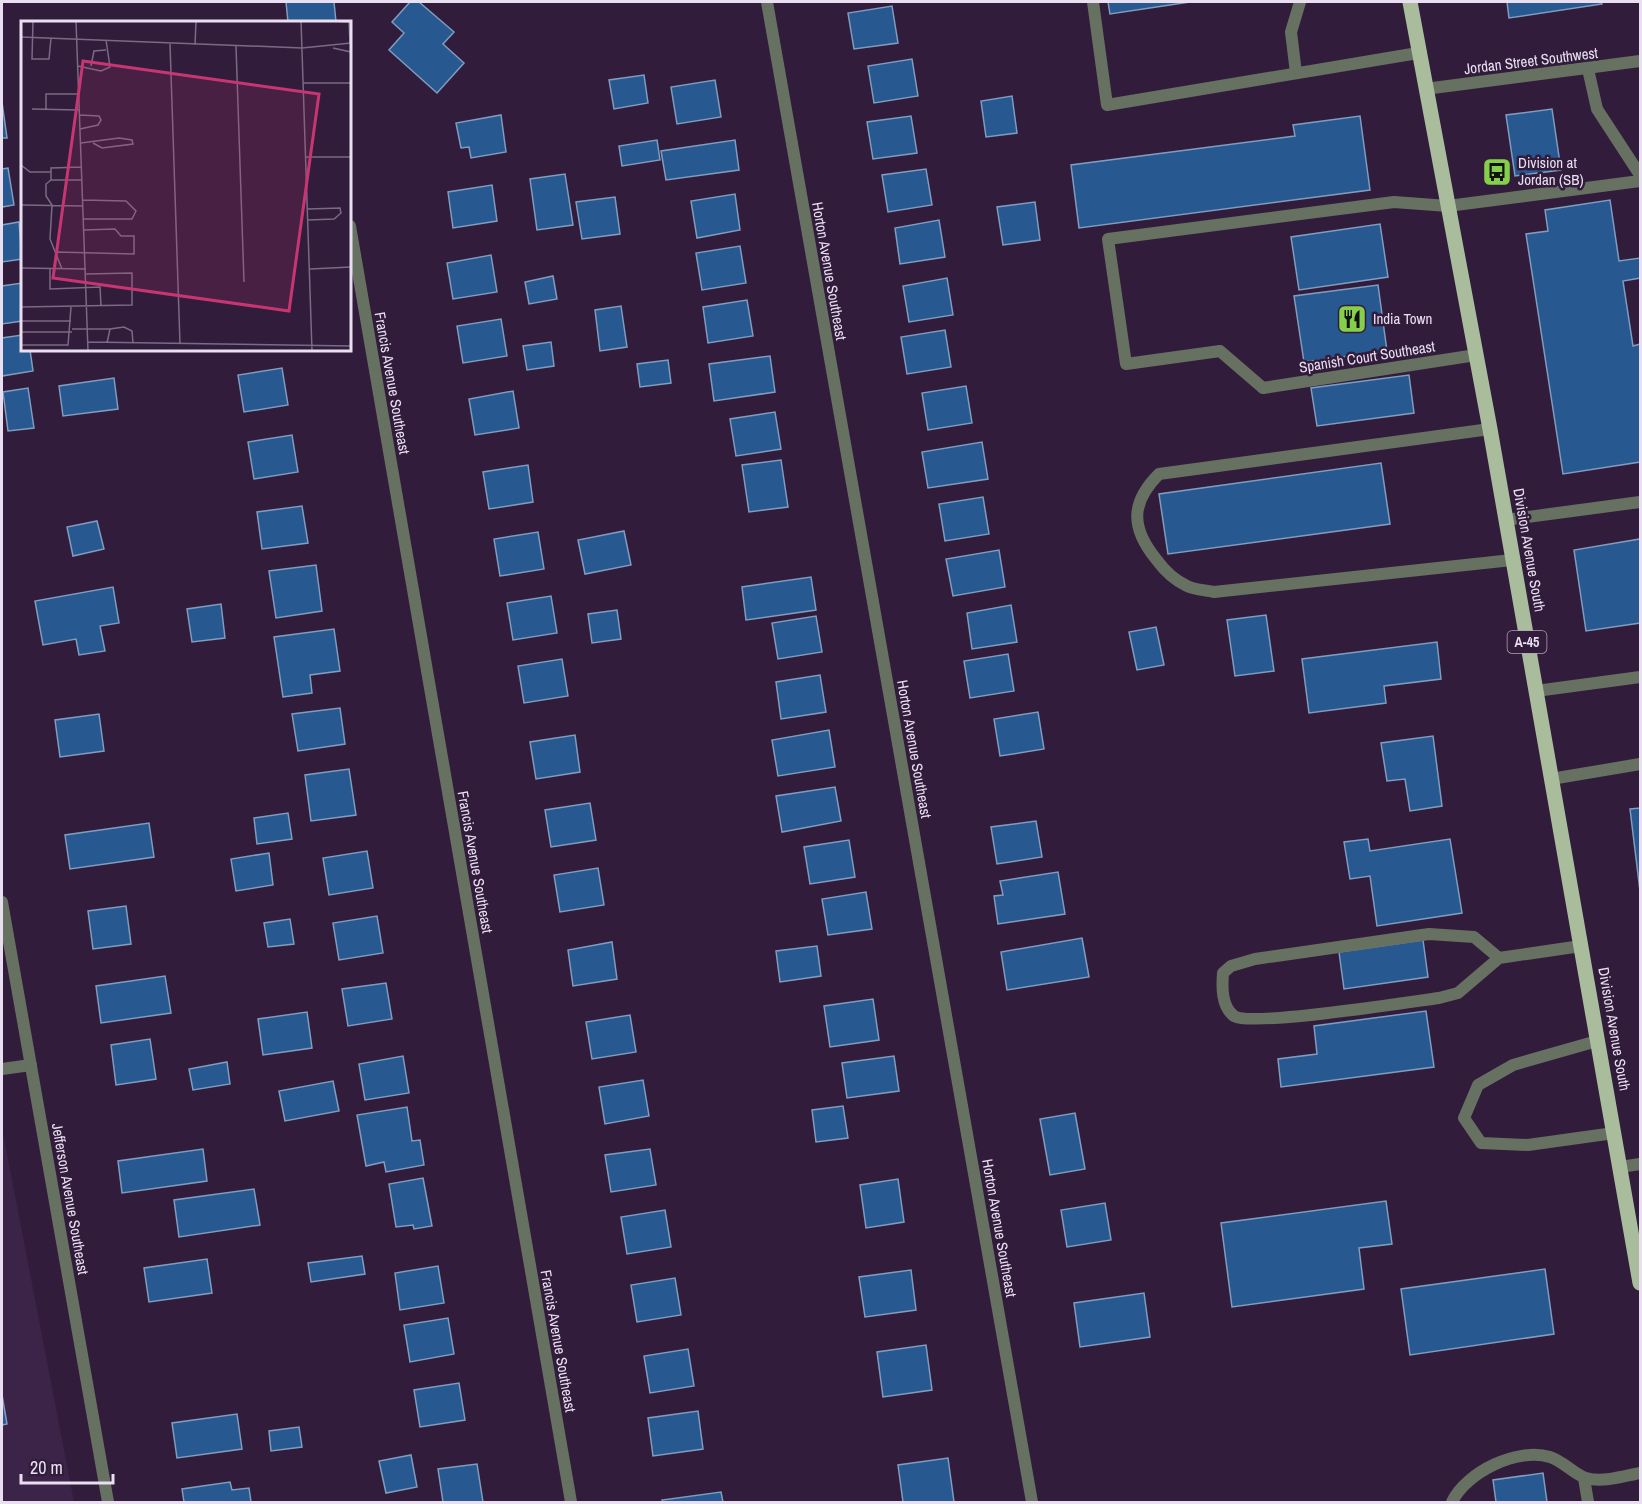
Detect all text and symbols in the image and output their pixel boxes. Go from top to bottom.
inset map [21,21,351,351]
street label: Jordan Street Southwest [1463,42,1600,79]
place label: Division at Jordan (SB) [1518,152,1584,190]
bus stop icon: Division at Jordan (SB) [1481,156,1513,188]
street label: Horton Avenue Southeast [807,200,852,342]
restaurant icon: India Town [1336,303,1368,335]
place label: India Town [1373,308,1432,329]
street label: Francis Avenue Southeast [370,310,415,456]
street label: Spanish Court Southeast [1297,335,1437,378]
street label: Division Avenue South [1508,487,1551,613]
road number: A-45 [1508,631,1546,653]
street label: Horton Avenue Southeast [892,678,937,820]
street label: Francis Avenue Southeast [453,789,498,935]
street label: Division Avenue South [1593,966,1636,1092]
street label: Jefferson Avenue Southeast [47,1122,94,1277]
street label: Horton Avenue Southeast [977,1157,1022,1299]
street label: Francis Avenue Southeast [536,1268,581,1414]
scale bar [21,1447,112,1485]
text: 20 m [30,1455,63,1480]

